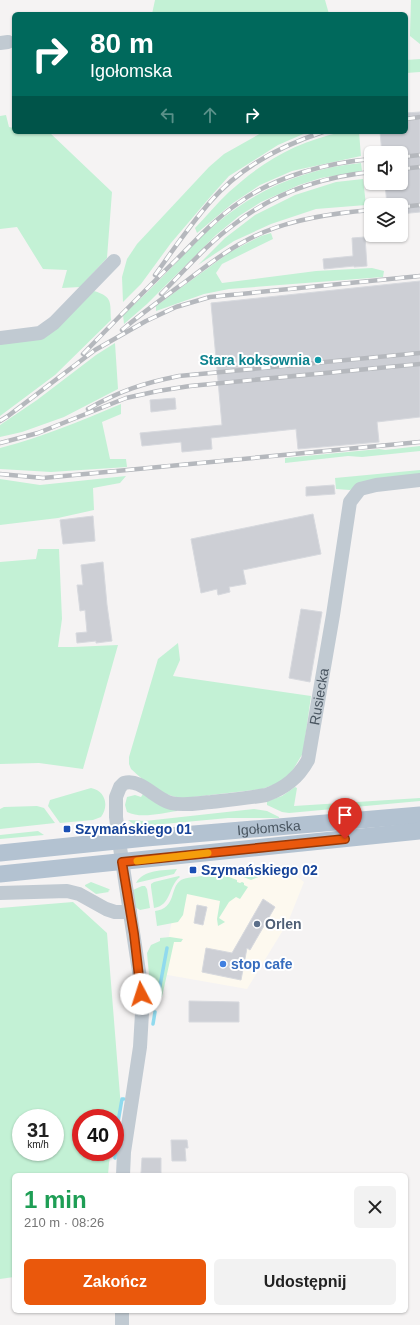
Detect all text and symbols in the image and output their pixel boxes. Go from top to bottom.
icon: right [24,28,76,80]
text: 80 m [90,28,154,59]
text: Igołomska [90,61,172,81]
icon: left [157,104,179,126]
icon: ahead [199,104,221,126]
icon: right [241,104,263,126]
map controls [364,146,408,242]
button: sound [364,146,408,190]
button: layers [364,198,408,242]
place label: Stara koksownia [200,352,310,368]
marker: Stara koksownia [313,355,323,365]
street label: Rusiecka [306,667,332,726]
pin [328,798,362,839]
icon: arrive [334,804,356,826]
street label: Igołomska [236,817,301,838]
place label: Szymańskiego 01 [75,821,192,837]
marker: Szymańskiego 01 [62,824,72,834]
place label: Szymańskiego 02 [201,862,318,878]
marker: Szymańskiego 02 [188,865,198,875]
place label: Orlen [265,916,302,932]
marker: Orlen [252,919,262,929]
place label: stop cafe [231,956,293,972]
marker: stop cafe [218,959,228,969]
position arrow [120,973,162,1015]
speed limit sign: 40 [72,1109,124,1161]
text: 31 [27,1119,49,1141]
text: km/h [27,1139,49,1150]
text: 1 min [24,1186,87,1213]
button: close [354,1186,396,1228]
text: 210 m · 08:26 [24,1215,104,1230]
button: Zakończ [24,1259,206,1305]
button: Udostępnij [214,1259,396,1305]

